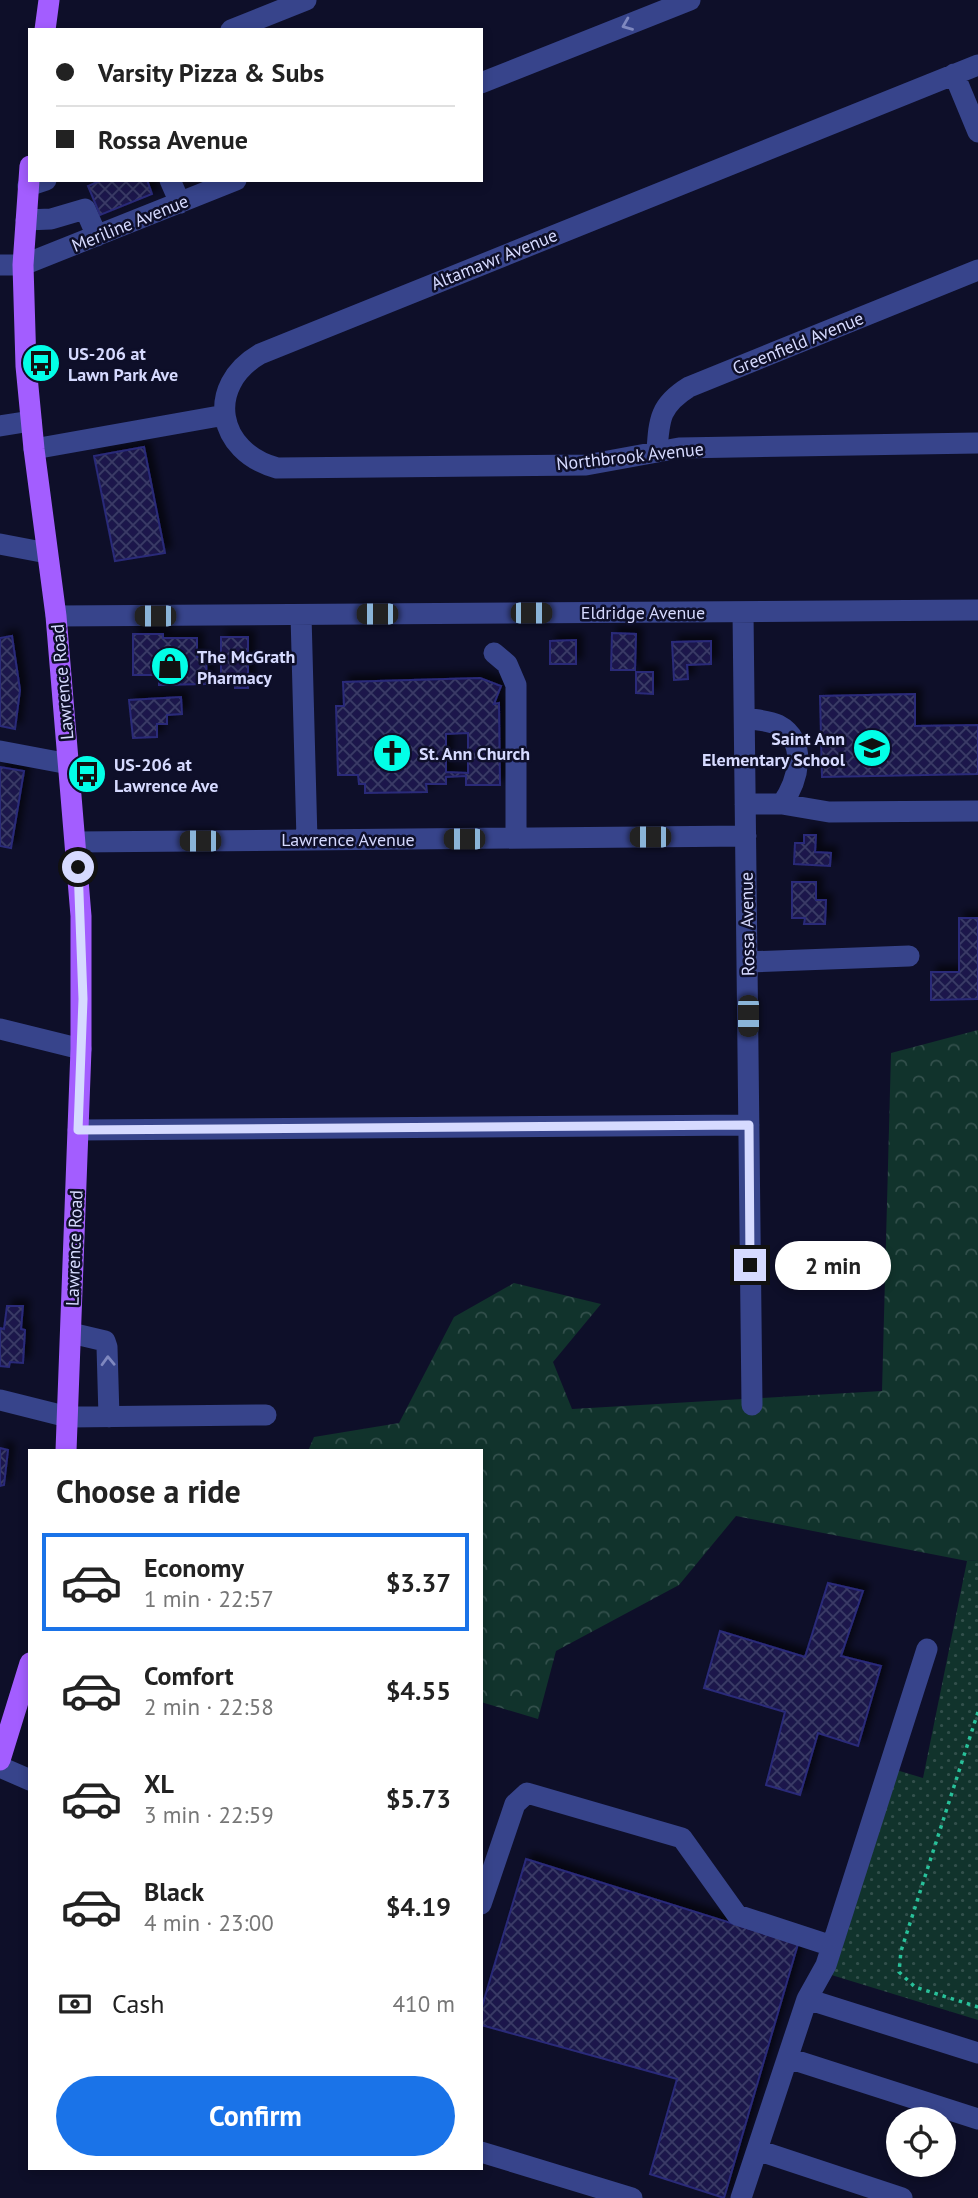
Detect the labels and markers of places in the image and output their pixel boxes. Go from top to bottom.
bus stop icon: US-206 at Lawn Park Ave [20,342,62,384]
place label: US-206 at Lawn Park Ave [68,342,178,386]
shop icon: The McGrath Pharmacy [149,645,191,687]
place label: The McGrath Pharmacy [197,645,295,689]
place label: Saint Ann Elementary School [702,727,846,771]
school or university icon: Saint Ann Elementary School [851,727,893,769]
church icon: St. Ann Church [371,732,413,774]
place label: St. Ann Church [419,742,530,765]
bus stop icon: US-206 at Lawrence Ave [66,753,108,795]
place label: US-206 at Lawrence Ave [114,753,218,797]

